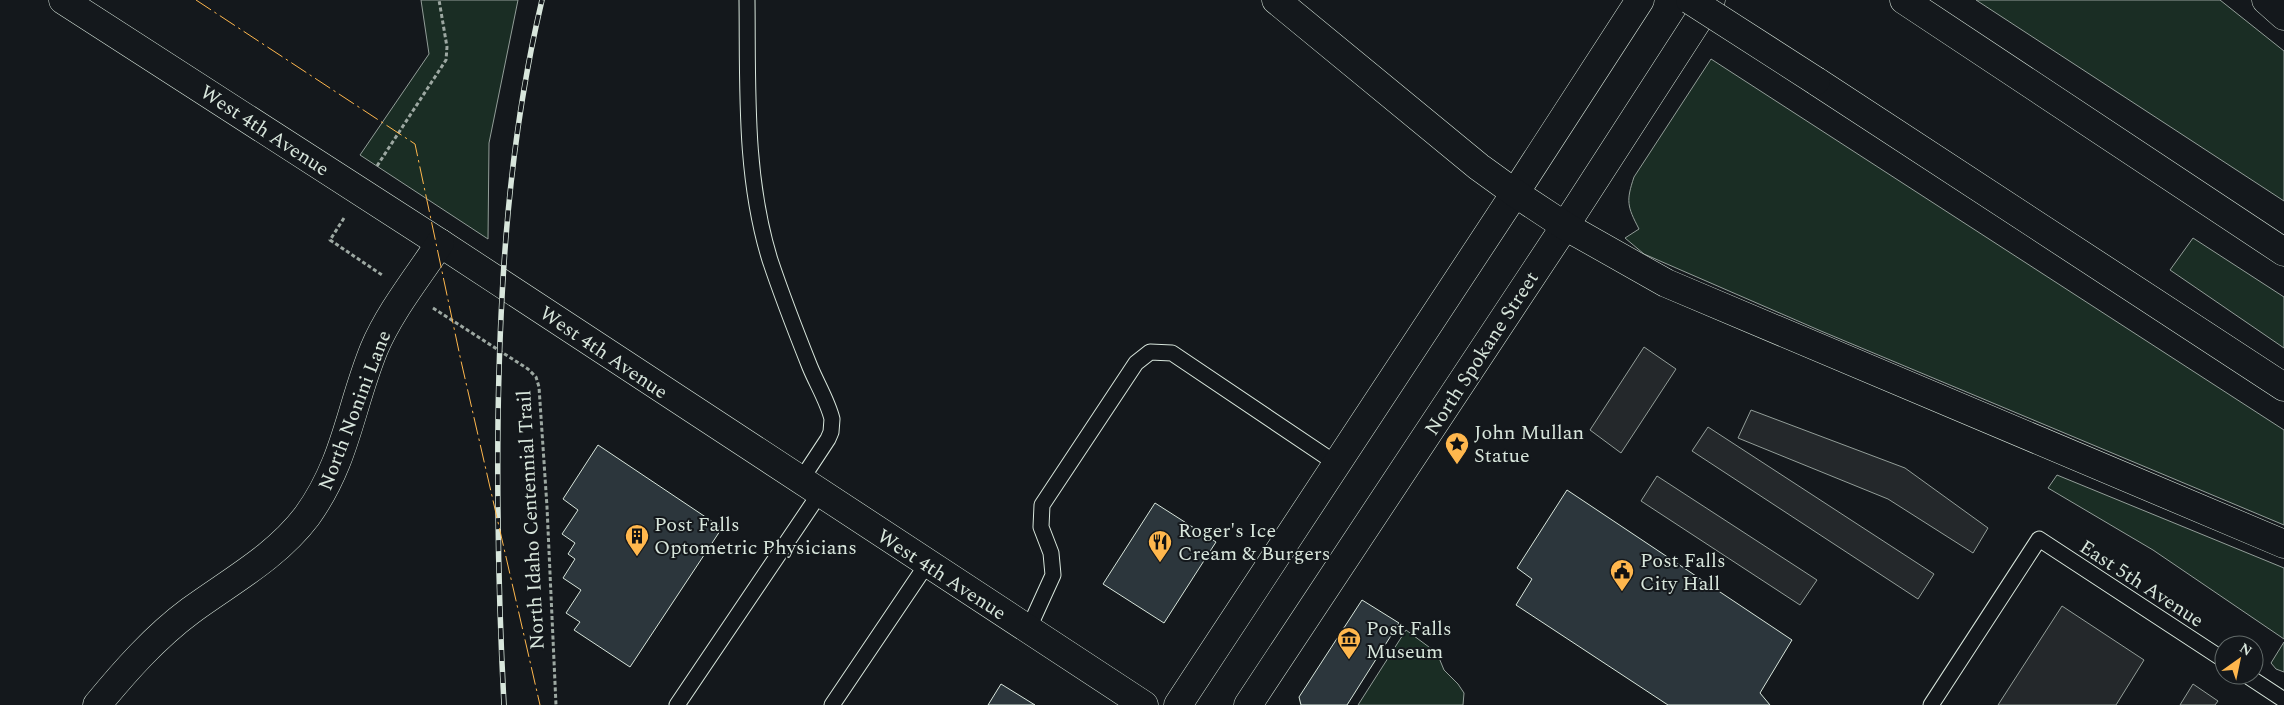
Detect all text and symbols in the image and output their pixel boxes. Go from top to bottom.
street label: West 4th Avenue [194,78,335,184]
street label: North Spokane Street [1417,265,1546,442]
street label: West 4th Avenue [533,299,674,407]
street label: North Nonini Lane [311,326,399,495]
street label: North Idaho Centennial Trail [509,389,553,651]
place label: John Mullan Statue [1474,418,1584,471]
place icon: John Mullan Statue [1444,431,1470,465]
place label: Post Falls Optometric Physicians [654,510,857,563]
place label: Roger's Ice Cream & Burgers [1178,516,1330,569]
street label: West 4th Avenue [871,522,1012,628]
building icon: Post Falls Optometric Physicians [624,523,650,557]
restaurant icon: Roger's Ice Cream & Burgers [1147,529,1173,563]
street label: East 5th Avenue [2073,532,2210,635]
place label: Post Falls City Hall [1640,546,1726,599]
public building icon: Post Falls City Hall [1609,558,1635,592]
place label: Post Falls Museum [1366,614,1452,667]
museum icon: Post Falls Museum [1336,626,1362,660]
north arrow [2214,635,2264,685]
text: N [2235,638,2256,661]

